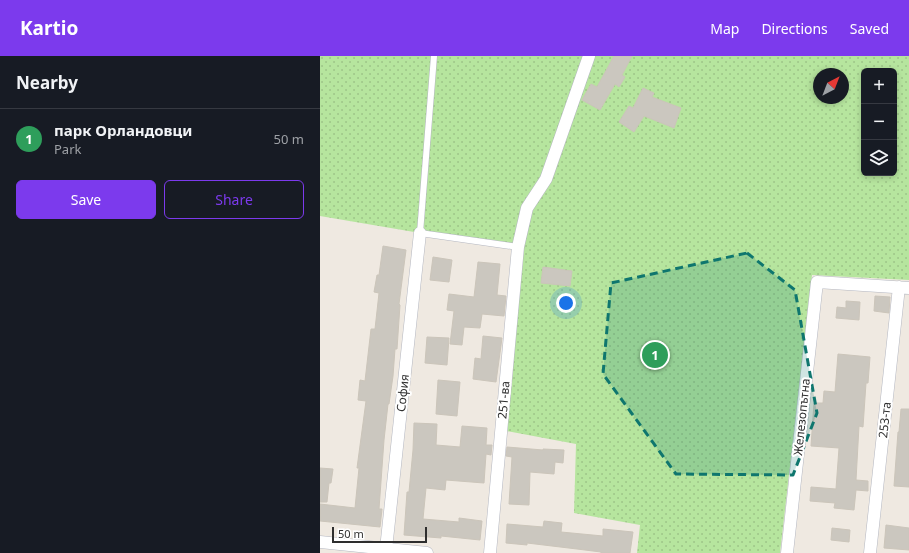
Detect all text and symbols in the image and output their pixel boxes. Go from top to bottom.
text: Kartio [20,15,78,41]
text: Map [710,19,739,38]
text: Directions [761,19,828,38]
text: Saved [850,19,889,38]
north arrow [813,68,849,104]
map controls [861,68,897,176]
button: + [861,68,897,104]
text: Nearby [16,71,78,94]
button: − [861,104,897,140]
text: парк Орландовци [54,120,192,140]
text: 1 [25,130,33,148]
text: 50 m [274,130,304,148]
text: Park [54,140,81,158]
button: layers [861,140,897,176]
button: Save [16,180,156,219]
button: Share [164,180,304,219]
your location [556,293,576,313]
pin: 1 [642,340,668,370]
street label: София [392,373,413,413]
street label: Железопътна [789,378,814,456]
street label: 251-ва [493,380,514,420]
street label: 253-та [874,401,895,439]
scale bar [332,525,427,544]
text: 50 m [338,526,364,541]

